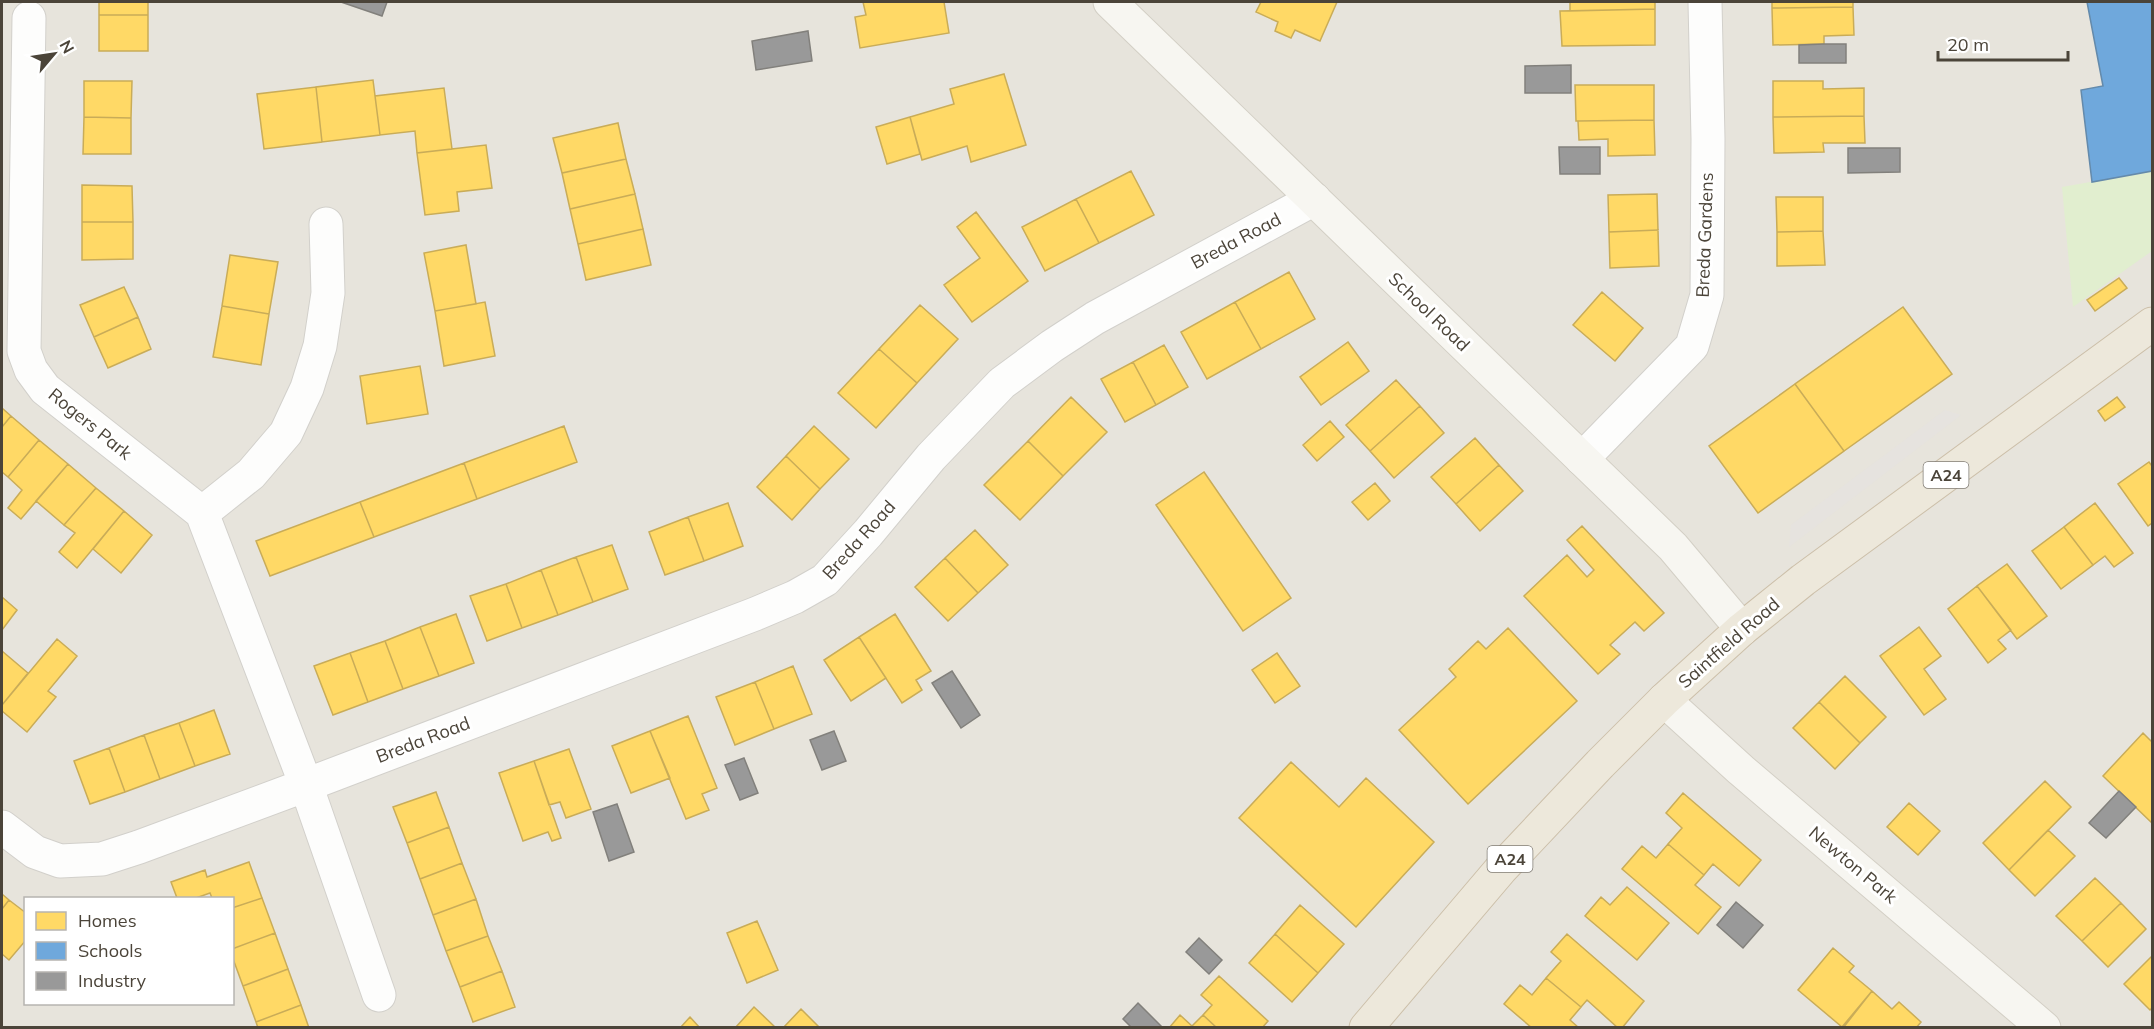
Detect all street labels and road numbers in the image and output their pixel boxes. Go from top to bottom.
street label: Breda Gardens [1691,172,1718,298]
street label: Breda Road [1187,207,1285,274]
street label: School Road [1384,267,1475,356]
street label: Rogers Park [44,383,137,465]
road number: A24 [1924,462,1968,488]
street label: Breda Road [817,495,900,584]
street label: Saintfield Road [1673,592,1784,693]
street label: Breda Road [373,711,473,768]
street label: Newton Park [1804,821,1903,909]
road number: A24 [1488,846,1532,872]

